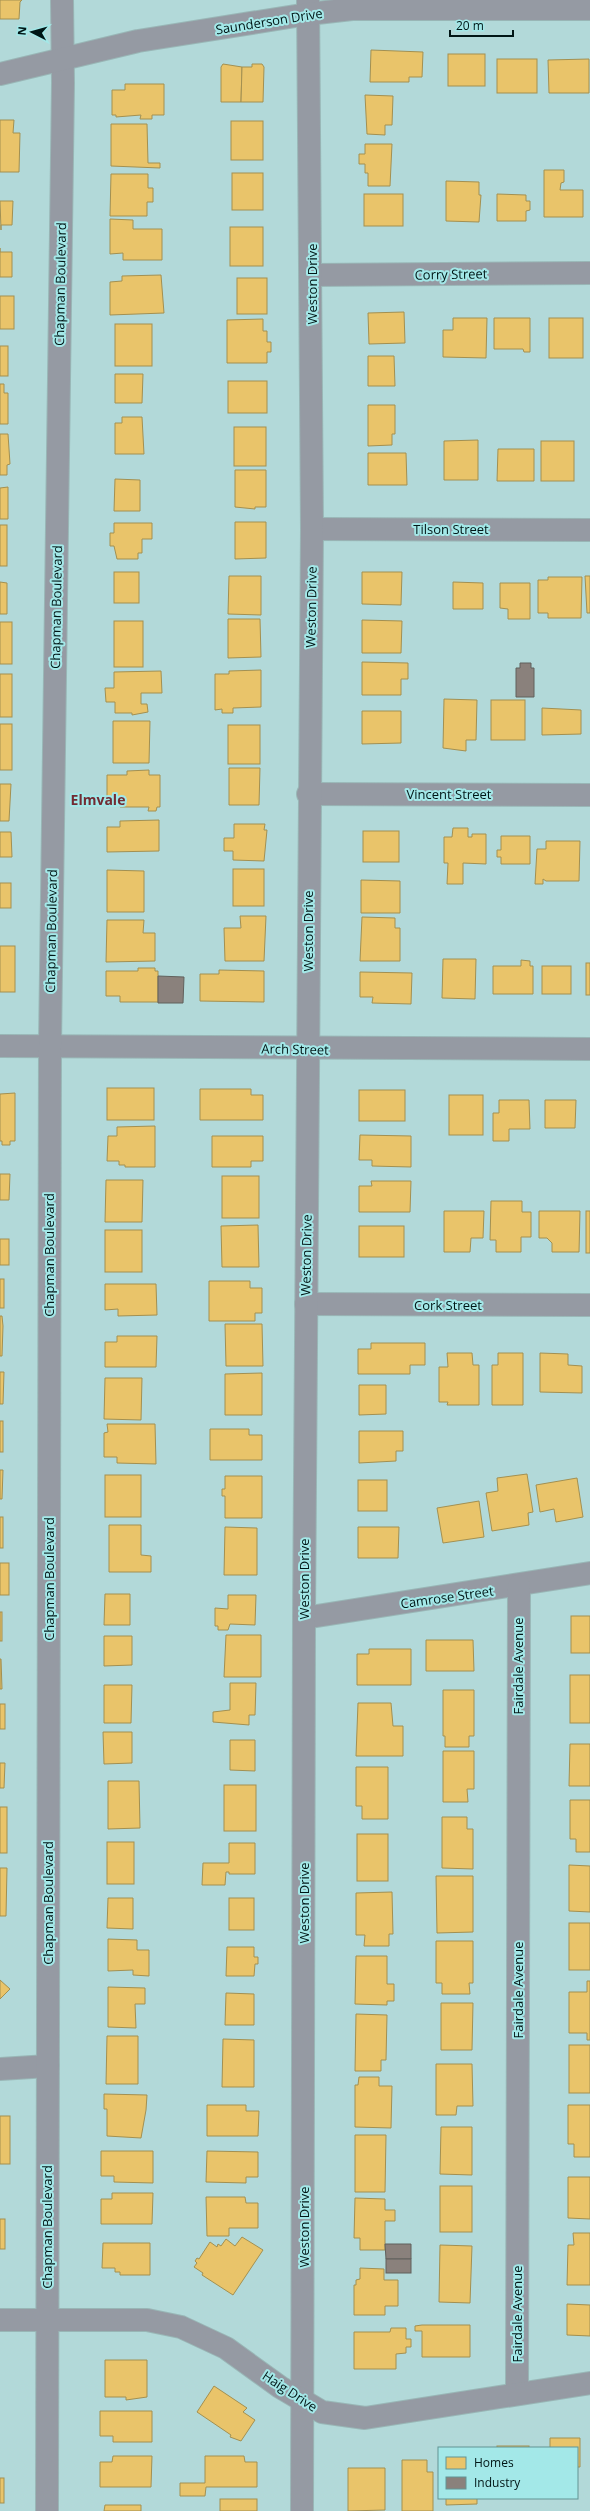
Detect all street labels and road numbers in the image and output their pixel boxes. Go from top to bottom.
street label: Saunderson Drive [214,4,324,38]
street label: Chapman Boulevard [50,222,70,346]
street label: Weston Drive [303,243,321,325]
street label: Corry Street [414,264,488,284]
street label: Tilson Street [413,520,489,538]
street label: Chapman Boulevard [46,545,66,669]
street label: Weston Drive [301,566,321,648]
street label: Vincent Street [407,785,492,803]
street label: Chapman Boulevard [41,869,61,993]
street label: Weston Drive [299,890,317,972]
street label: Arch Street [261,1039,329,1059]
street label: Chapman Boulevard [40,1193,58,1317]
street label: Weston Drive [296,1214,316,1296]
street label: Cork Street [414,1296,482,1314]
street label: Chapman Boulevard [40,1517,58,1641]
street label: Weston Drive [295,1538,313,1620]
street label: Camrose Street [399,1582,495,1612]
street label: Fairdale Avenue [509,1618,527,1714]
street label: Chapman Boulevard [39,1841,57,1965]
street label: Weston Drive [295,1862,313,1944]
street label: Fairdale Avenue [509,1942,527,2038]
street label: Chapman Boulevard [38,2165,56,2289]
street label: Weston Drive [295,2186,313,2268]
street label: Fairdale Avenue [508,2266,526,2362]
street label: Haig Drive [259,2366,321,2416]

